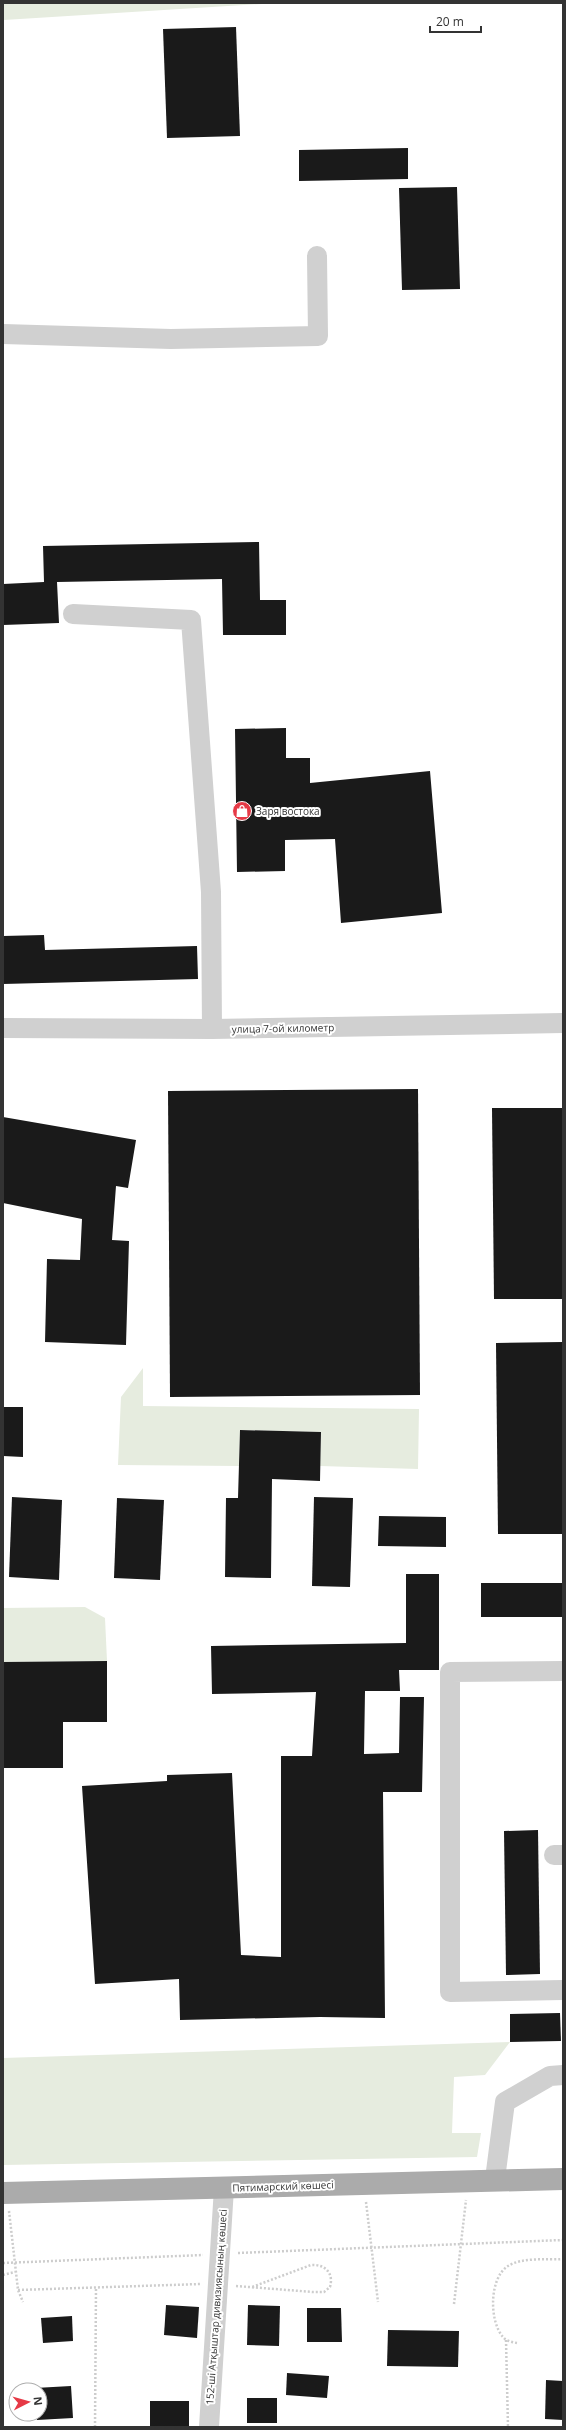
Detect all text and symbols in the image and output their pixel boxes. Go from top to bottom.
scale bar [430,8,481,34]
text: 20 m [436,13,464,30]
shop icon: Заря востока [231,800,253,822]
place label: Заря востока [256,804,320,818]
street label: улица 7-ой километр [232,1020,334,1036]
street label: Пятимарский көшесі [232,2177,334,2195]
street label: 152-ші Атқыштар дивизиясының көшесі [202,2209,230,2405]
north arrow [8,2382,48,2422]
text: N [31,2396,46,2406]

